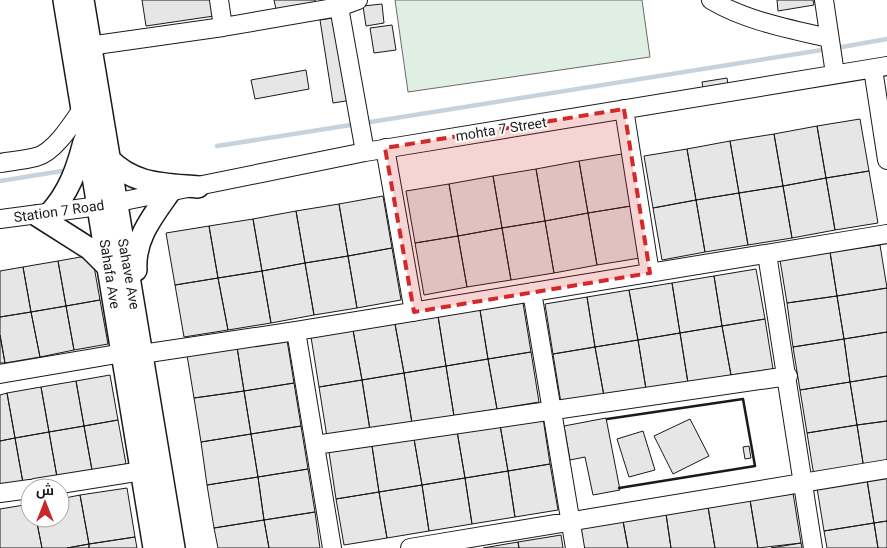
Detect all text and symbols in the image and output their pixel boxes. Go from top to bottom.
street label: mohta 7 Street [454,114,548,144]
street label: Station 7 Road [13,197,105,225]
street label: Sahave Ave [115,237,143,311]
street label: Sahafa Ave [97,238,123,310]
north arrow [20,478,70,528]
text: ش [36,482,54,499]

